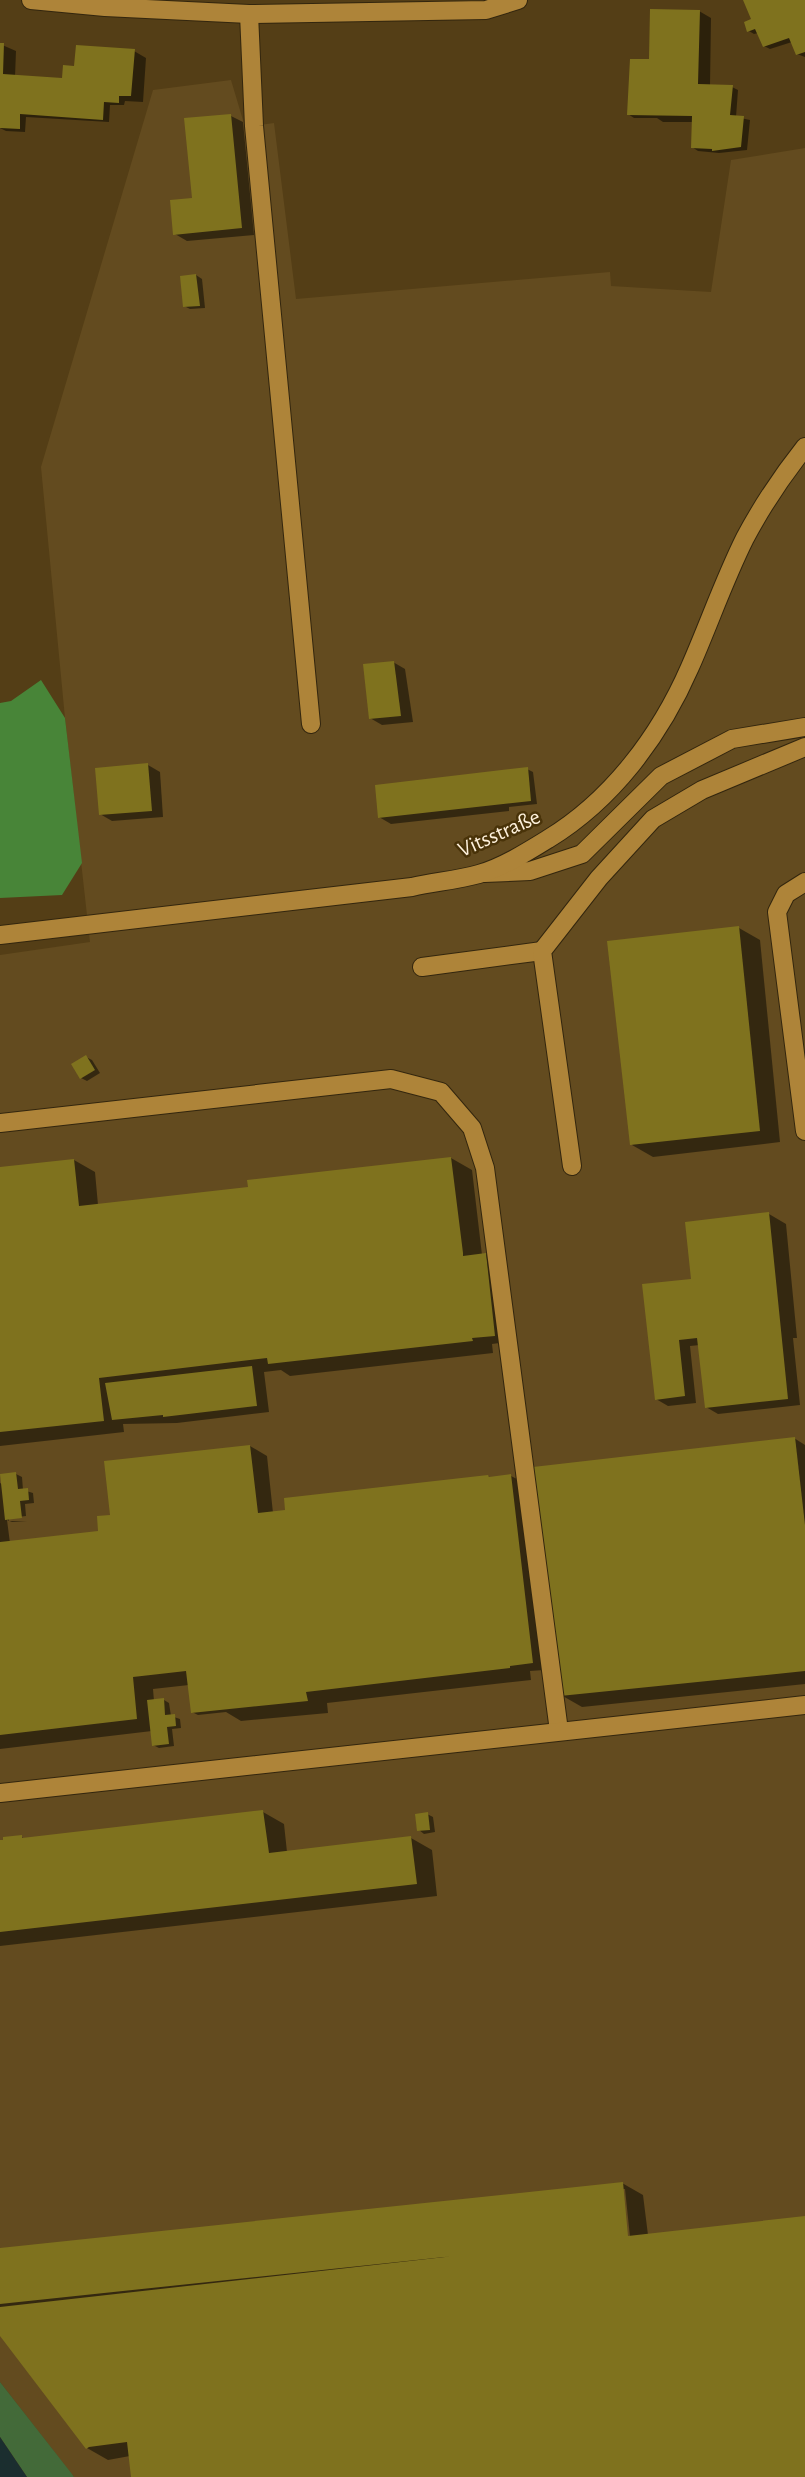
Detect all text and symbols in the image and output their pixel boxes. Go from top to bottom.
street label: Vitsstraße [455,805,543,861]

